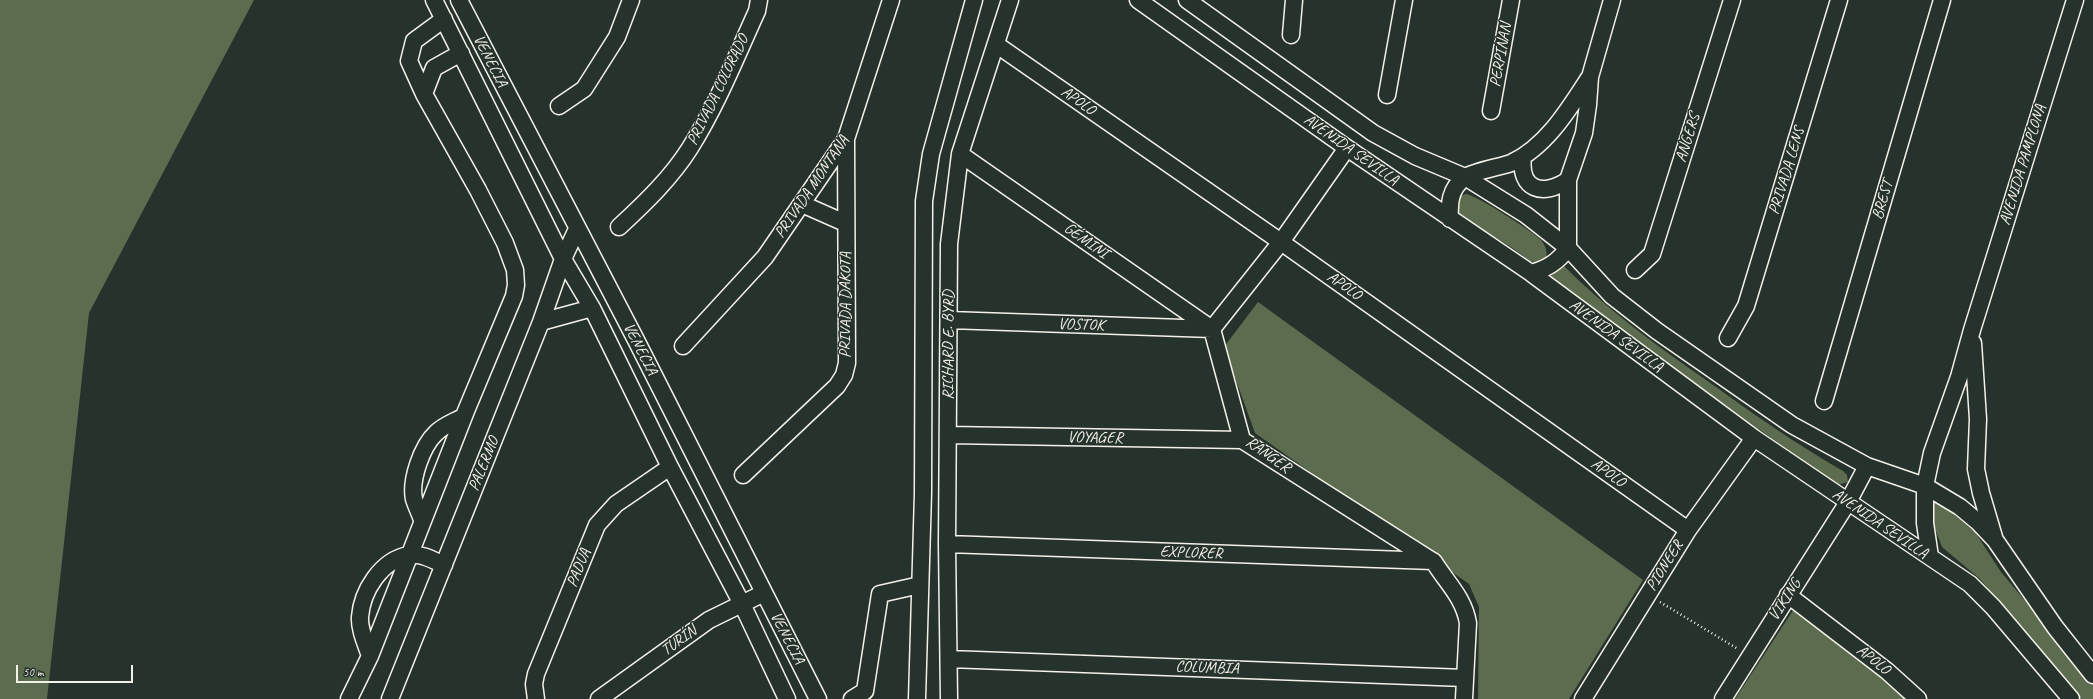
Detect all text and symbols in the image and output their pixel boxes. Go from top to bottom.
street label: PERPIÑAN [1486,22,1516,88]
street label: VENECIA [469,32,511,90]
street label: PRIVADA COLORADO [683,32,753,148]
street label: APOLO [1057,82,1099,120]
street label: AVENIDA PAMPLONA [1996,103,2050,227]
street label: AVENIDA SEVILLA [1300,110,1402,190]
street label: ANGERS [1672,111,1704,165]
street label: PRIVADA LENS [1765,125,1809,217]
street label: PRIVADA MONTANA [771,132,853,242]
street label: BREST [1868,178,1898,222]
street label: GÉMINI [1060,219,1112,263]
street label: PRIVADA DAKOTA [836,252,856,358]
street label: APOLO [1323,267,1365,305]
street label: RICHARD E. BYRD [939,290,959,400]
street label: AVENIDA SEVILLA [1565,296,1667,376]
street label: VOSTOK [1058,315,1104,335]
street label: VENECIA [619,320,661,378]
street label: VOYAGER [1067,428,1123,448]
street label: RANGER [1242,433,1294,477]
street label: PALERMO [464,434,504,494]
street label: APOLO [1587,454,1629,492]
street label: AVENIDA SEVILLA [1828,485,1932,563]
street label: PIONEER [1642,537,1688,595]
street label: EXPLORER [1159,542,1223,564]
street label: PADUA [563,546,595,590]
street label: VIKING [1765,576,1805,624]
street label: VENECIA [766,609,808,667]
street label: TURÍN [658,622,700,660]
street label: APOLO [1852,641,1894,679]
scale bar [18,657,135,683]
street label: COLUMBIA [1175,657,1239,679]
text: 50 m [23,664,43,680]

